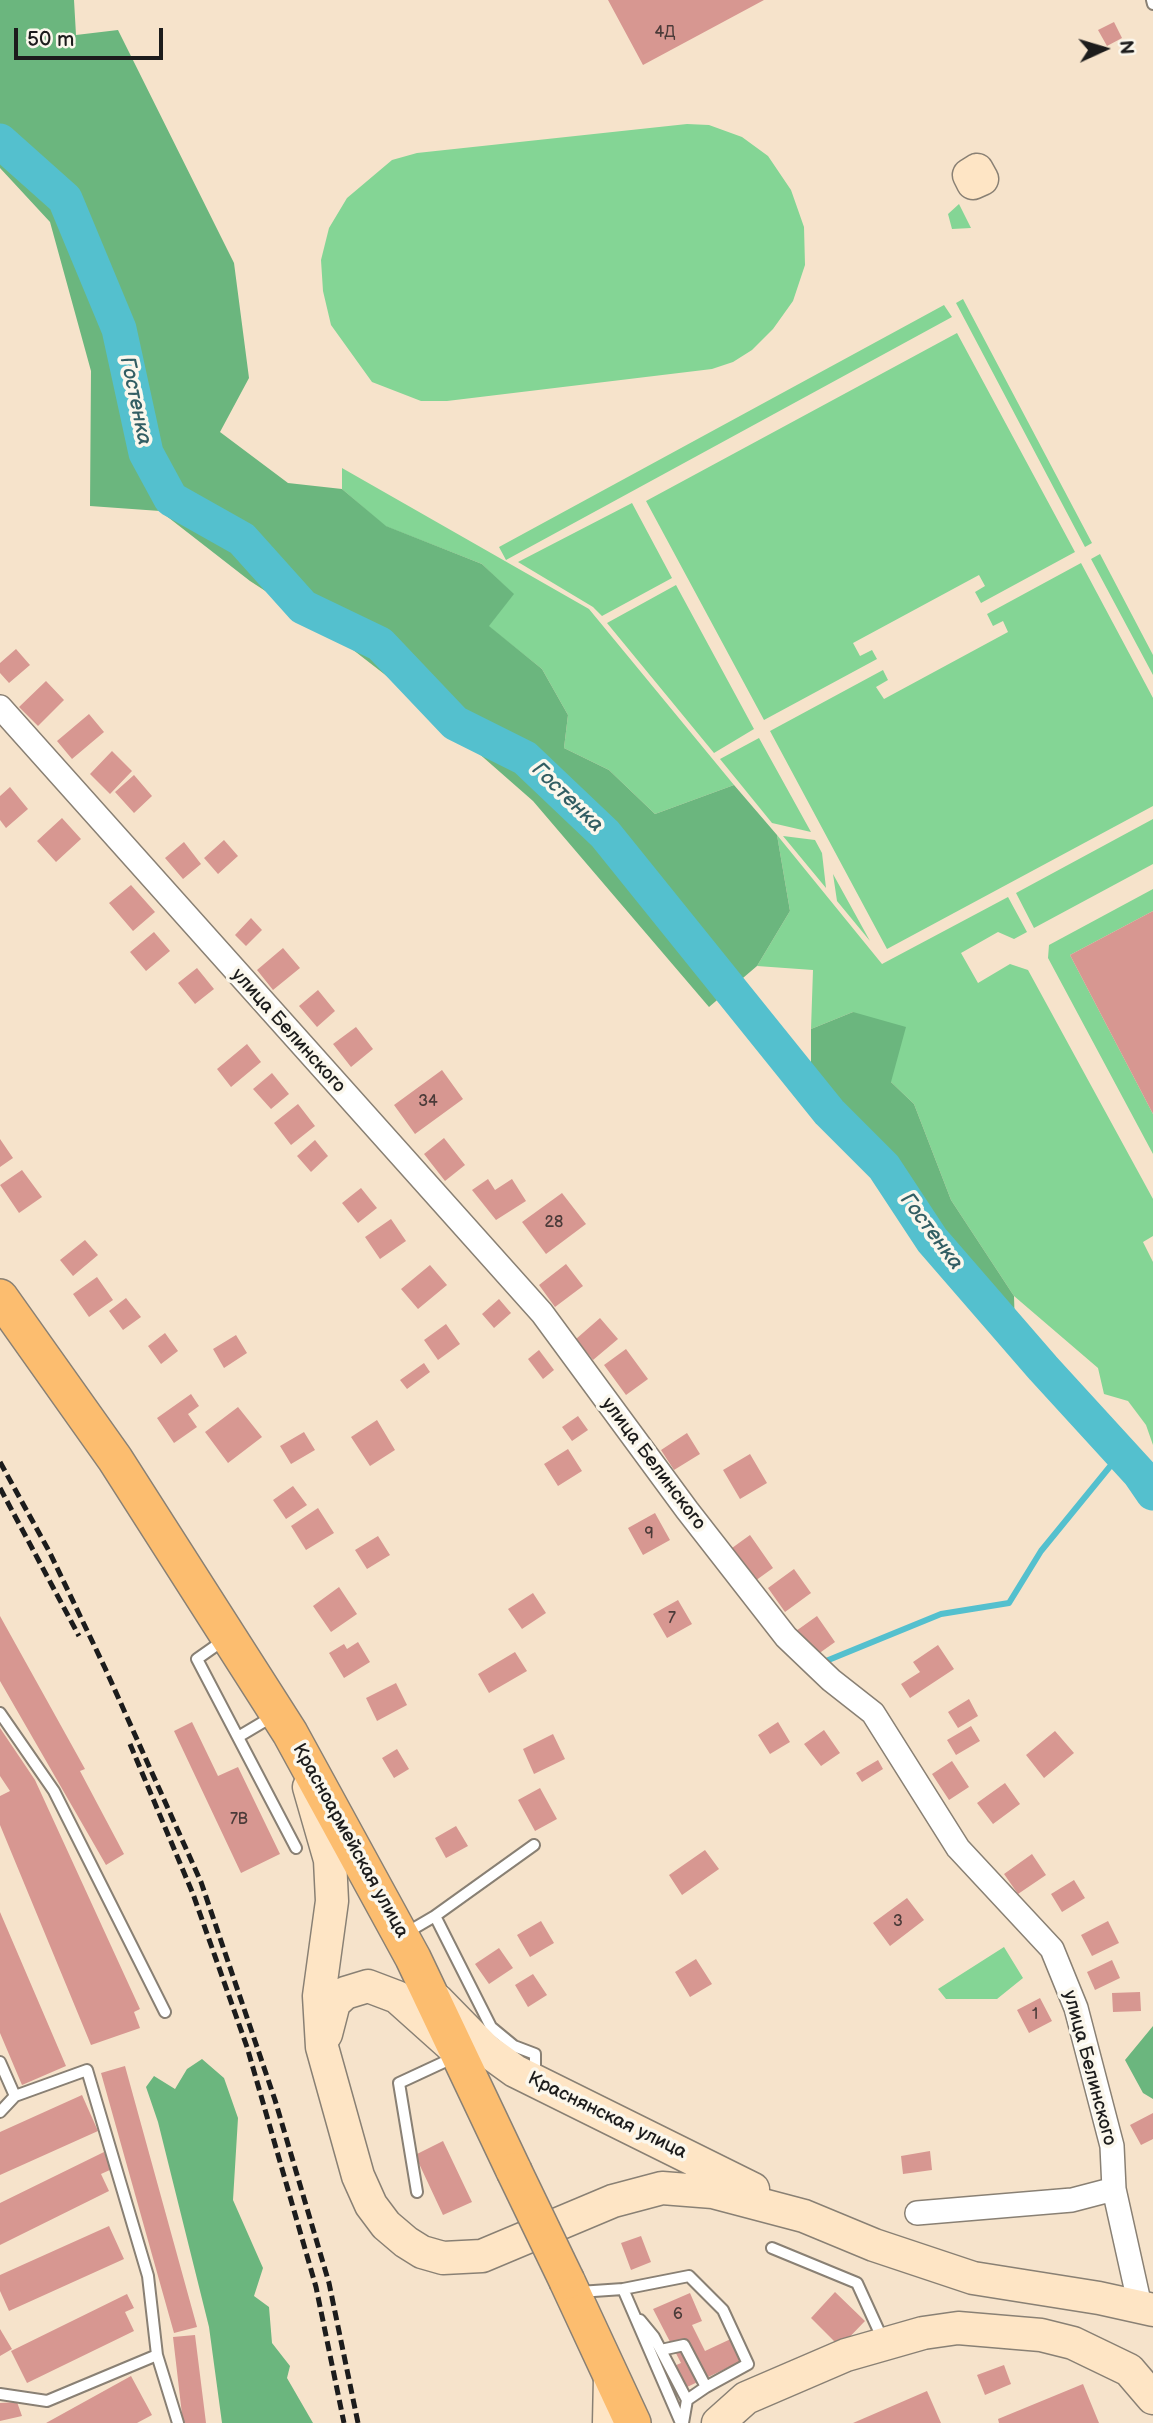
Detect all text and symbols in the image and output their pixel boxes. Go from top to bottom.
scale bar [18,14,166,58]
north arrow [1069,14,1139,84]
house number: 4Д [654,23,676,43]
text: 50 m [27,27,74,52]
text: N [1113,40,1137,55]
water label: Гостенка [113,354,157,448]
water label: Гостенка [526,758,608,838]
street label: улица Белинского [226,964,350,1098]
house number: 34 [418,1092,438,1112]
water label: Гостенка [894,1189,968,1275]
house number: 28 [545,1213,563,1233]
street label: улица Белинского [596,1393,710,1535]
house number: 9 [644,1524,654,1544]
house number: 7 [668,1609,676,1629]
street label: Красноармейская улица [287,1740,413,1942]
house number: 7В [230,1810,248,1830]
house number: 3 [893,1912,903,1932]
street label: улица Белинского [1057,1988,1121,2148]
house number: 1 [1032,2005,1038,2025]
street label: Краснянская улица [524,2068,690,2164]
house number: 6 [673,2305,683,2325]

